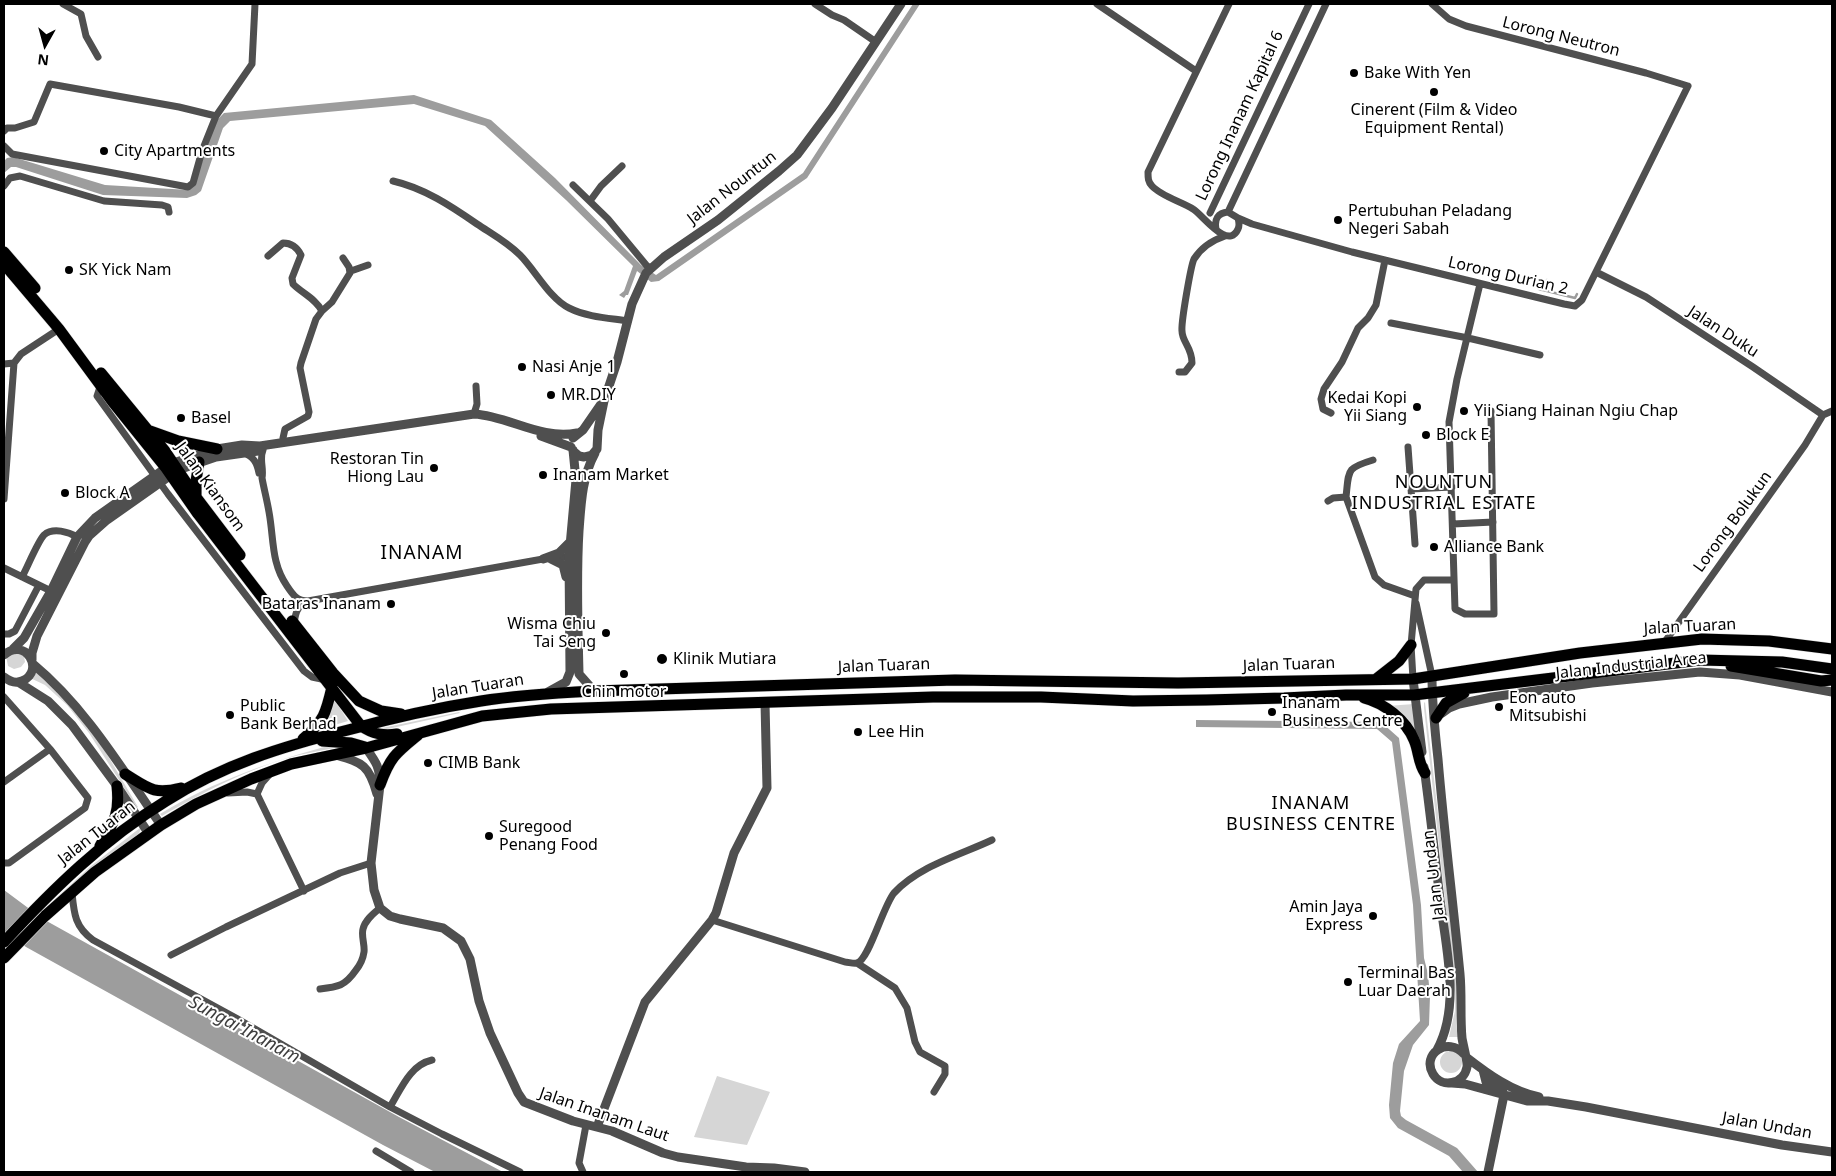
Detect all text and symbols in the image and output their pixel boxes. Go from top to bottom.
street label: Lorong Neutron [1500,13,1622,61]
north arrow [20,20,70,70]
street label: Lorong Inanam Kapital 6 [1192,28,1288,204]
text: N [36,50,50,71]
place label: Bake With Yen [1364,63,1471,83]
marker: Bake With Yen [1348,67,1360,79]
marker: Cinerent (Film & Video Equipment Rental) [1428,86,1440,98]
place label: Cinerent (Film & Video Equipment Rental) [1351,100,1517,138]
place label: City Apartments [114,141,235,161]
marker: City Apartments [98,145,110,157]
street label: Jalan Nountun [684,147,780,229]
place label: Pertubuhan Peladang Negeri Sabah [1348,201,1512,239]
marker: Pertubuhan Peladang Negeri Sabah [1332,214,1344,226]
street label: Lorong Durian 2 [1446,253,1570,299]
place label: SK Yick Nam [79,260,172,280]
marker: SK Yick Nam [63,264,75,276]
street label: Jalan Duku [1684,302,1762,362]
place label: Nasi Anje 1 [532,357,616,377]
marker: Nasi Anje 1 [516,361,528,373]
place label: MR.DIY [561,385,616,405]
place label: Kedai Kopi Yii Siang [1327,388,1407,426]
marker: MR.DIY [545,389,557,401]
marker: Kedai Kopi Yii Siang [1411,401,1423,413]
place label: Yii Siang Hainan Ngiu Chap [1474,401,1678,421]
marker: Yii Siang Hainan Ngiu Chap [1458,405,1470,417]
place label: Basel [191,408,231,428]
marker: Basel [175,412,187,424]
place label: Block E [1436,425,1489,445]
marker: Block E [1420,429,1432,441]
street label: Jalan Kiansom [171,439,249,535]
place label: Restoran Tin Hiong Lau [330,449,424,487]
marker: Restoran Tin Hiong Lau [428,462,440,474]
place label: Inanam Market [553,465,669,485]
street label: Lorong Bolukun [1690,468,1776,576]
marker: Inanam Market [537,469,549,481]
district label: NOUNTUN INDUSTRIAL ESTATE [1349,472,1539,514]
place label: Block A [75,483,130,503]
marker: Block A [59,487,71,499]
place label: Alliance Bank [1444,537,1544,557]
marker: Alliance Bank [1428,541,1440,553]
district label: INANAM [380,543,464,565]
place label: Bataras Inanam [262,594,381,614]
marker: Bataras Inanam [385,598,397,610]
place label: Wisma Chiu Tai Seng [507,614,596,652]
street label: Jalan Tuaran [1643,615,1737,639]
marker: Wisma Chiu Tai Seng [600,627,612,639]
place label: Klinik Mutiara [673,649,776,669]
street label: Jalan Industrial Area [1555,649,1707,683]
marker: Klinik Mutiara [655,652,669,666]
street label: Jalan Tuaran [1242,654,1336,676]
street label: Jalan Tuaran [837,655,931,677]
marker: Chin motor [618,668,630,680]
street label: Jalan Tuaran [431,670,525,704]
place label: Chin motor [582,682,666,702]
place label: Eon auto Mitsubishi [1509,688,1587,726]
place label: Inanam Business Centre [1282,693,1403,731]
place label: Public Bank Berhad [240,696,337,734]
marker: Eon auto Mitsubishi [1493,701,1505,713]
marker: Inanam Business Centre [1266,706,1278,718]
marker: Public Bank Berhad [224,709,236,721]
place label: Lee Hin [868,722,924,742]
marker: Lee Hin [852,726,864,738]
place label: CIMB Bank [438,753,520,773]
marker: CIMB Bank [422,757,434,769]
district label: INANAM BUSINESS CENTRE [1224,793,1398,836]
street label: Jalan Tuaran [55,797,139,869]
place label: Suregood Penang Food [499,817,598,855]
street label: Jalan Undan [1419,829,1449,921]
marker: Suregood Penang Food [483,830,495,842]
place label: Amin Jaya Express [1289,897,1363,935]
marker: Amin Jaya Express [1367,910,1379,922]
place label: Terminal Bas Luar Daerah [1358,963,1455,1001]
marker: Terminal Bas Luar Daerah [1342,976,1354,988]
water label: Sungai Inanam [185,992,303,1068]
street label: Jalan Inanam Laut [537,1084,671,1146]
street label: Jalan Undan [1721,1109,1813,1143]

